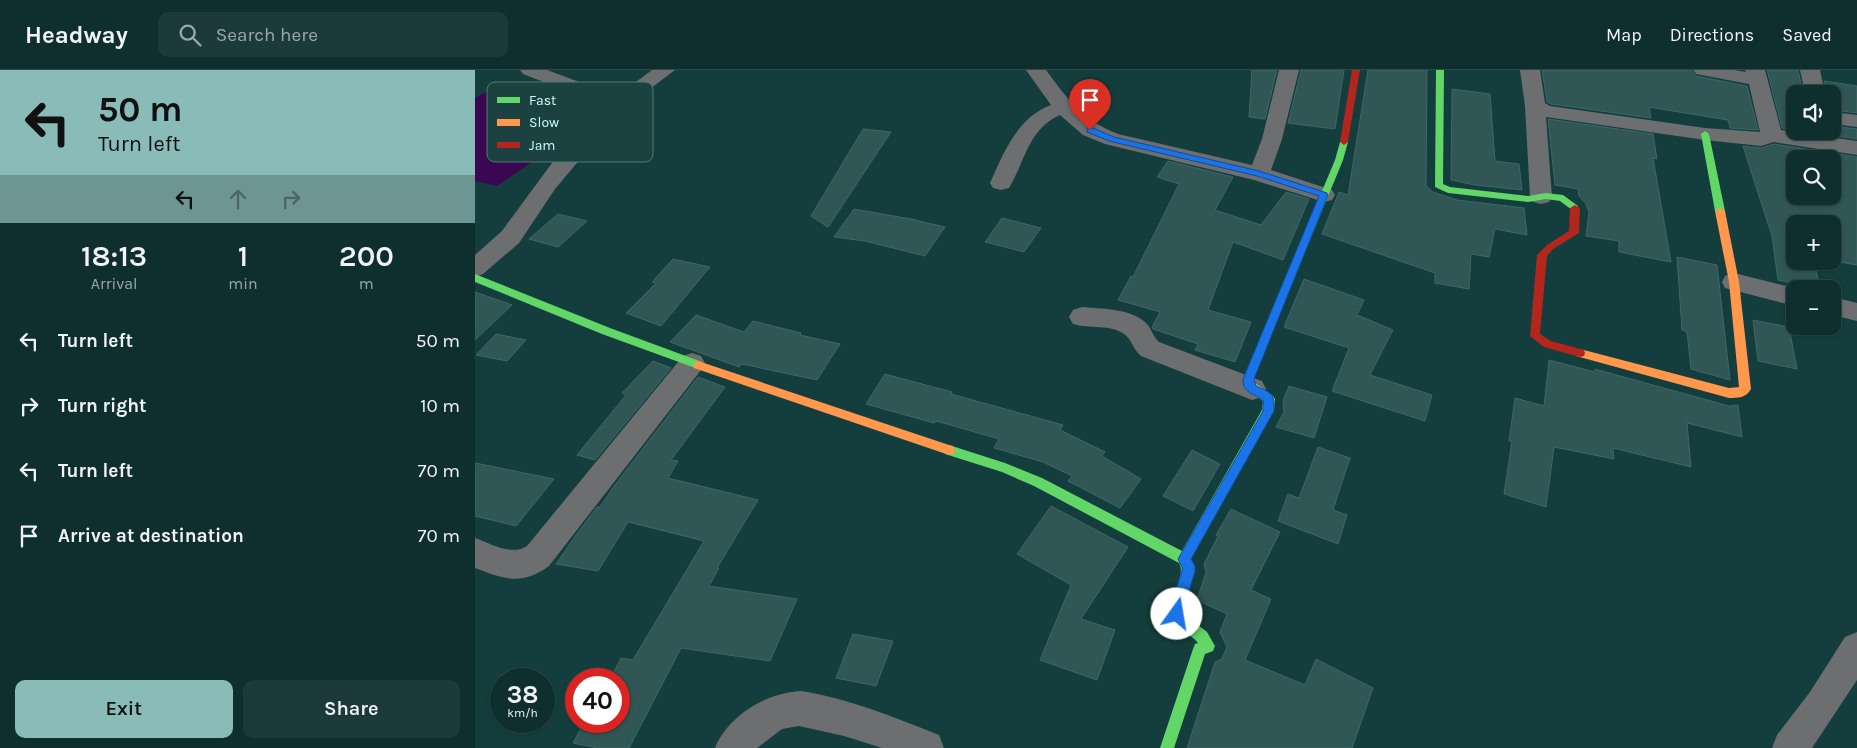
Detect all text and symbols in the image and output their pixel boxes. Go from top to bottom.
search box [158,12,508,57]
text: Headway [25,21,128,49]
icon: search [176,21,204,49]
text: Search here [216,24,318,46]
text: Map [1606,24,1642,46]
text: Directions [1670,24,1754,46]
text: Saved [1782,24,1832,46]
pin [1069,79,1111,130]
legend [487,82,653,162]
map controls [1786,85,1841,335]
button: sound [1786,85,1841,140]
icon: arrive [1076,86,1104,114]
text: 50 m [98,89,183,130]
icon: left [15,90,80,155]
text: Fast [529,92,556,109]
text: Slow [529,114,559,131]
text: Turn left [98,131,181,157]
text: Jam [529,137,555,154]
button: search [1786,150,1841,205]
icon: left [171,185,199,213]
icon: ahead [224,185,252,213]
icon: right [277,185,305,213]
button: + [1786,215,1841,270]
text: 18:13 [81,238,147,274]
text: 1 [238,238,248,274]
text: 200 [339,238,394,274]
text: Arrival [91,274,138,293]
text: min [228,274,258,293]
text: m [359,274,374,293]
button: − [1786,280,1841,335]
icon: left [15,327,43,355]
text: Turn left [58,330,133,352]
text: 50 m [416,330,460,352]
icon: right [15,392,43,420]
text: Turn right [58,395,147,417]
text: 10 m [420,395,460,417]
icon: left [15,457,43,485]
text: Turn left [58,460,133,482]
text: 70 m [418,460,460,482]
icon: arrive [15,522,43,550]
text: Arrive at destination [58,525,244,547]
text: 70 m [418,525,460,547]
position arrow [1150,587,1202,639]
speed limit sign: 40 [565,668,630,733]
button: Exit [15,680,233,738]
button: Share [243,680,460,738]
text: 38 [507,680,538,709]
text: km/h [507,706,538,720]

